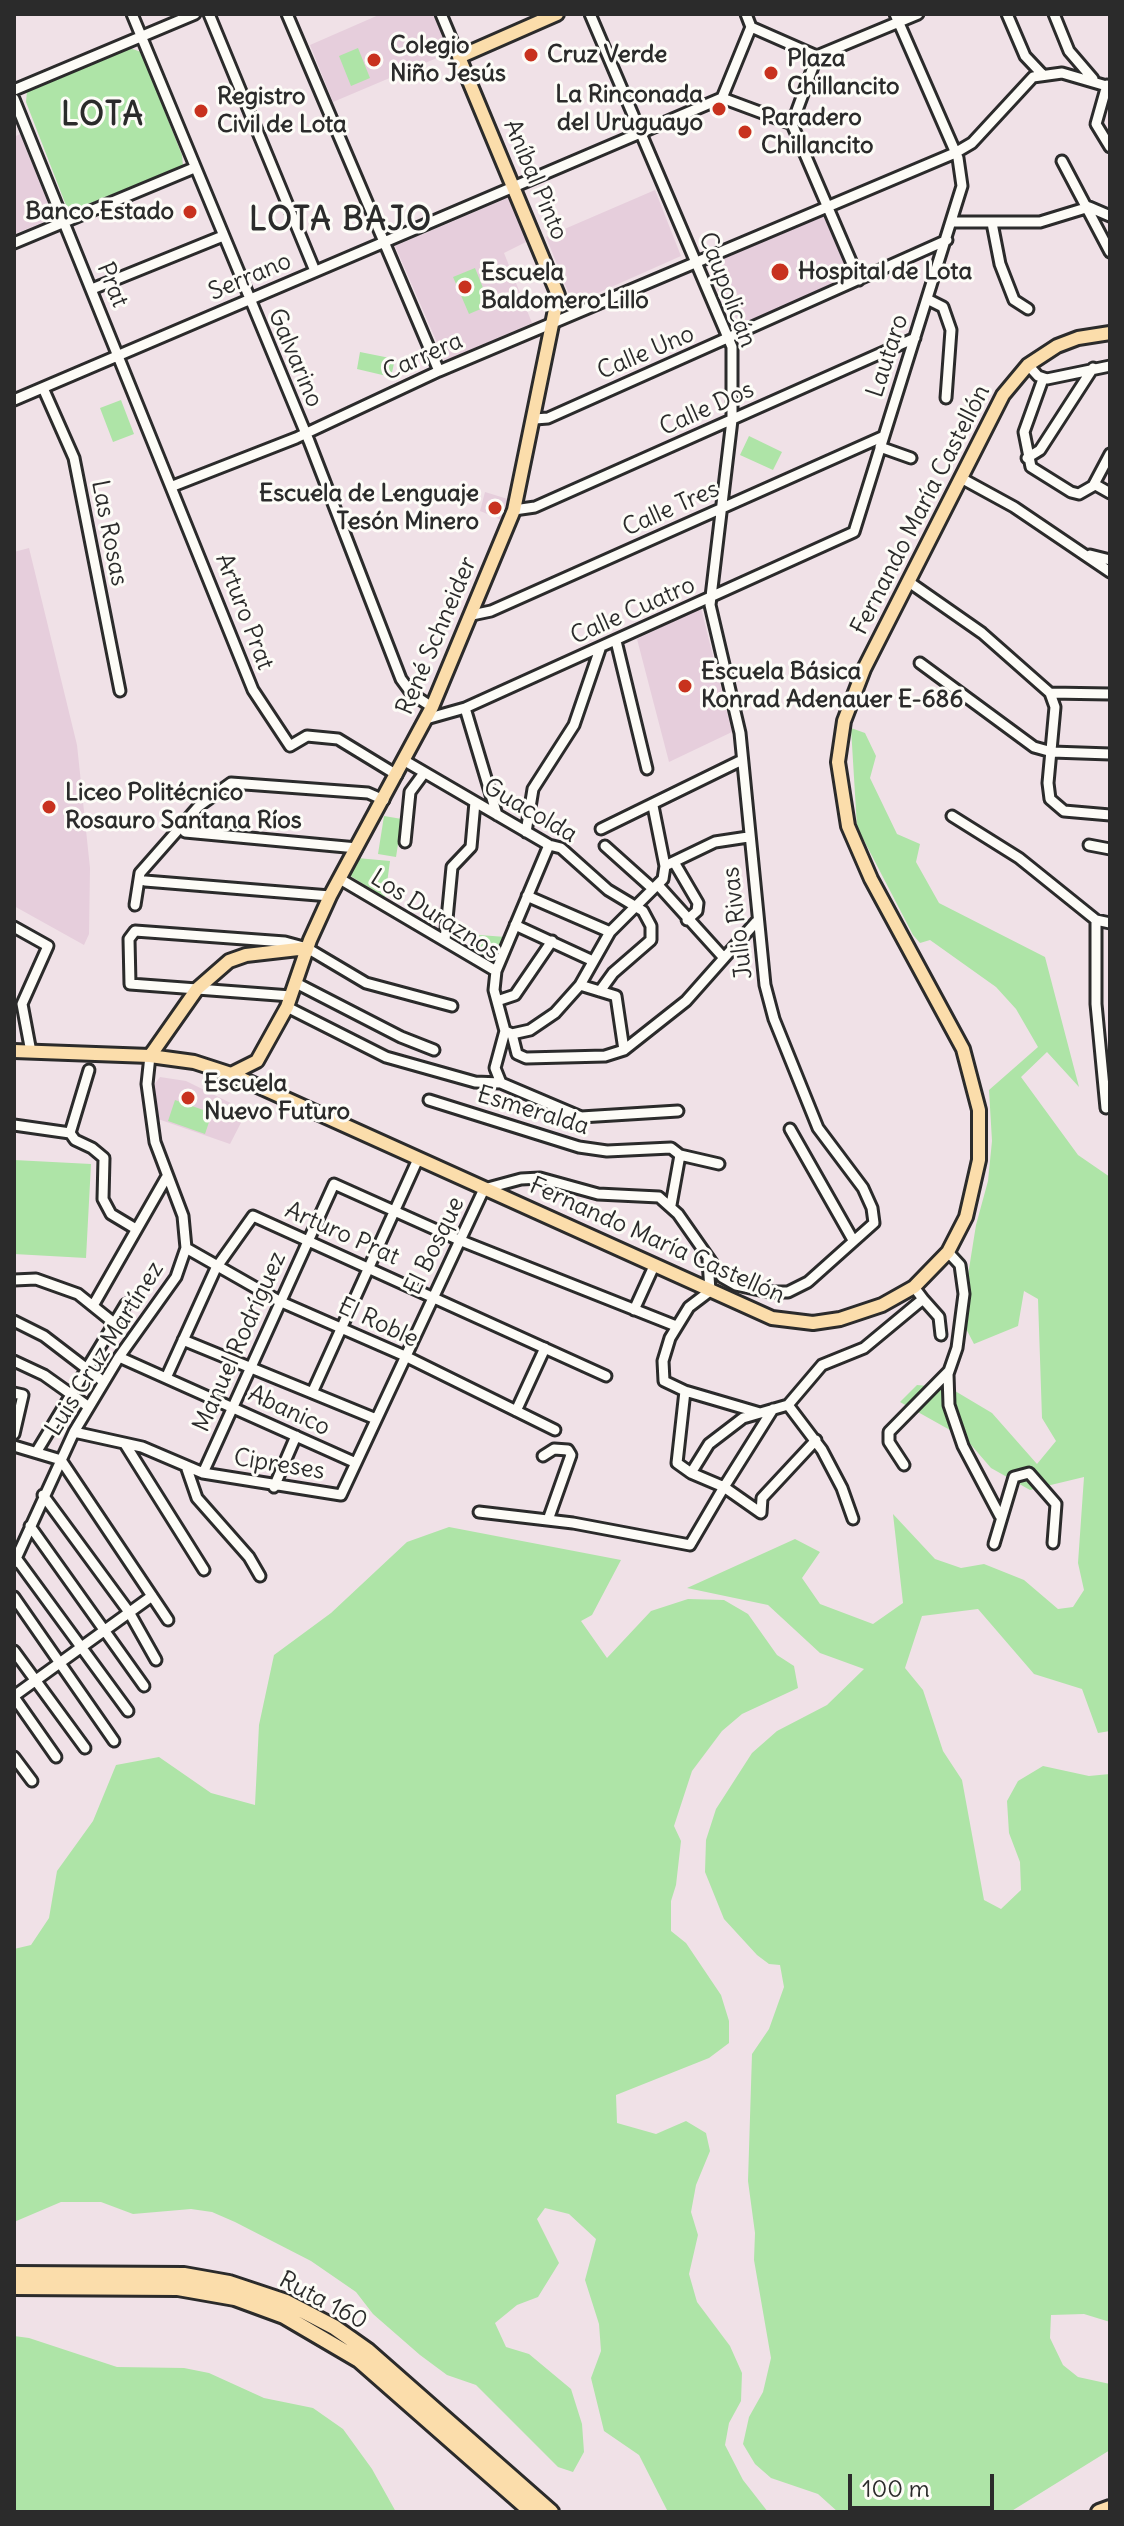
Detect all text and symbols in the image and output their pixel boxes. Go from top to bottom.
place label: Colegio Niño Jesús [390,32,506,88]
place label: Cruz Verde [547,41,667,69]
place label: Plaza Chillancito [787,45,900,101]
marker: Cruz Verde [522,46,540,64]
marker: Colegio Niño Jesús [365,51,383,69]
marker: Plaza Chillancito [762,64,780,82]
place label: La Rinconada del Uruguayo [555,81,703,137]
place label: Registro Civil de Lota [217,83,347,139]
district label: LOTA [61,97,145,135]
marker: La Rinconada del Uruguayo [710,100,728,118]
marker: Registro Civil de Lota [192,102,210,120]
place label: Paradero Chillancito [761,104,874,160]
street label: Aníbal Pinto [497,116,573,244]
marker: Paradero Chillancito [736,123,754,141]
place label: Banco Estado [25,198,174,226]
district label: LOTA BAJO [249,202,433,240]
marker: Banco Estado [181,203,199,221]
street label: Caupolicán [692,228,762,352]
street label: Serrano [204,247,296,307]
street label: Prat [90,258,134,312]
place label: Hospital de Lota [798,258,972,286]
place label: Escuela Baldomero Lillo [481,259,649,315]
marker: Hospital de Lota [769,261,791,283]
marker: Escuela Baldomero Lillo [456,278,474,296]
street label: Galvarino [261,304,329,412]
street label: Lautaro [861,311,915,401]
street label: Calle Uno [593,320,699,386]
street label: Carrera [379,327,467,387]
street label: Calle Dos [655,375,759,443]
street label: Fernando María Castellón [845,380,997,640]
street label: Calle Tres [618,475,724,543]
street label: Las Rosas [85,478,133,588]
place label: Escuela de Lenguaje Tesón Minero [259,480,479,536]
marker: Escuela de Lenguaje Tesón Minero [486,499,504,517]
street label: Arturo Prat [209,550,279,674]
street label: René Schneider [391,553,483,719]
street label: Calle Cuatro [566,571,700,651]
place label: Escuela Básica Konrad Adenauer E-686 [701,658,963,714]
marker: Escuela Básica Konrad Adenauer E-686 [676,677,694,695]
street label: Guacolda [478,773,582,849]
place label: Liceo Politécnico Rosauro Santana Ríos [65,779,302,835]
marker: Liceo Politécnico Rosauro Santana Ríos [40,798,58,816]
street label: Los Duraznos [365,864,505,966]
street label: Julio Rivas [717,865,759,981]
place label: Escuela Nuevo Futuro [204,1070,350,1126]
street label: Esmeralda [474,1080,592,1142]
marker: Escuela Nuevo Futuro [179,1089,197,1107]
street label: Fernando María Castellón [525,1172,789,1310]
street label: El Bosque [399,1192,471,1300]
street label: Arturo Prat [280,1196,404,1272]
street label: Manuel Rodríguez [187,1247,293,1437]
street label: Luis Cruz Martínez [40,1257,170,1441]
street label: El Roble [333,1292,423,1354]
street label: Abanico [243,1380,335,1442]
street label: Cipreses [231,1444,327,1486]
street label: Ruta 160 [274,2266,372,2336]
scale bar [852,2458,998,2508]
text: 100 m [862,2473,930,2503]

